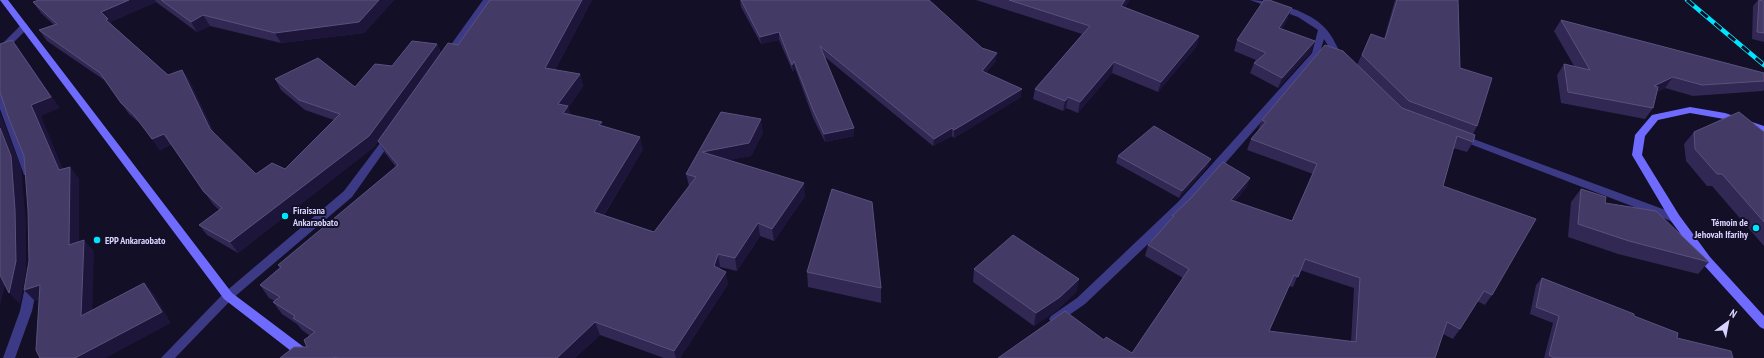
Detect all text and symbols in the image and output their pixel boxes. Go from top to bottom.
place label: Firaisana Ankaraobato [292,204,339,229]
marker: Firaisana Ankaraobato [280,211,290,221]
place label: Témoin de Jehovah Ifarihy [1693,216,1749,241]
marker: Témoin de Jehovah Ifarihy [1751,223,1761,233]
place label: EPP Ankaraobato [105,234,166,247]
marker: EPP Ankaraobato [92,235,102,245]
north arrow [1708,302,1748,342]
text: N [1727,306,1740,321]

